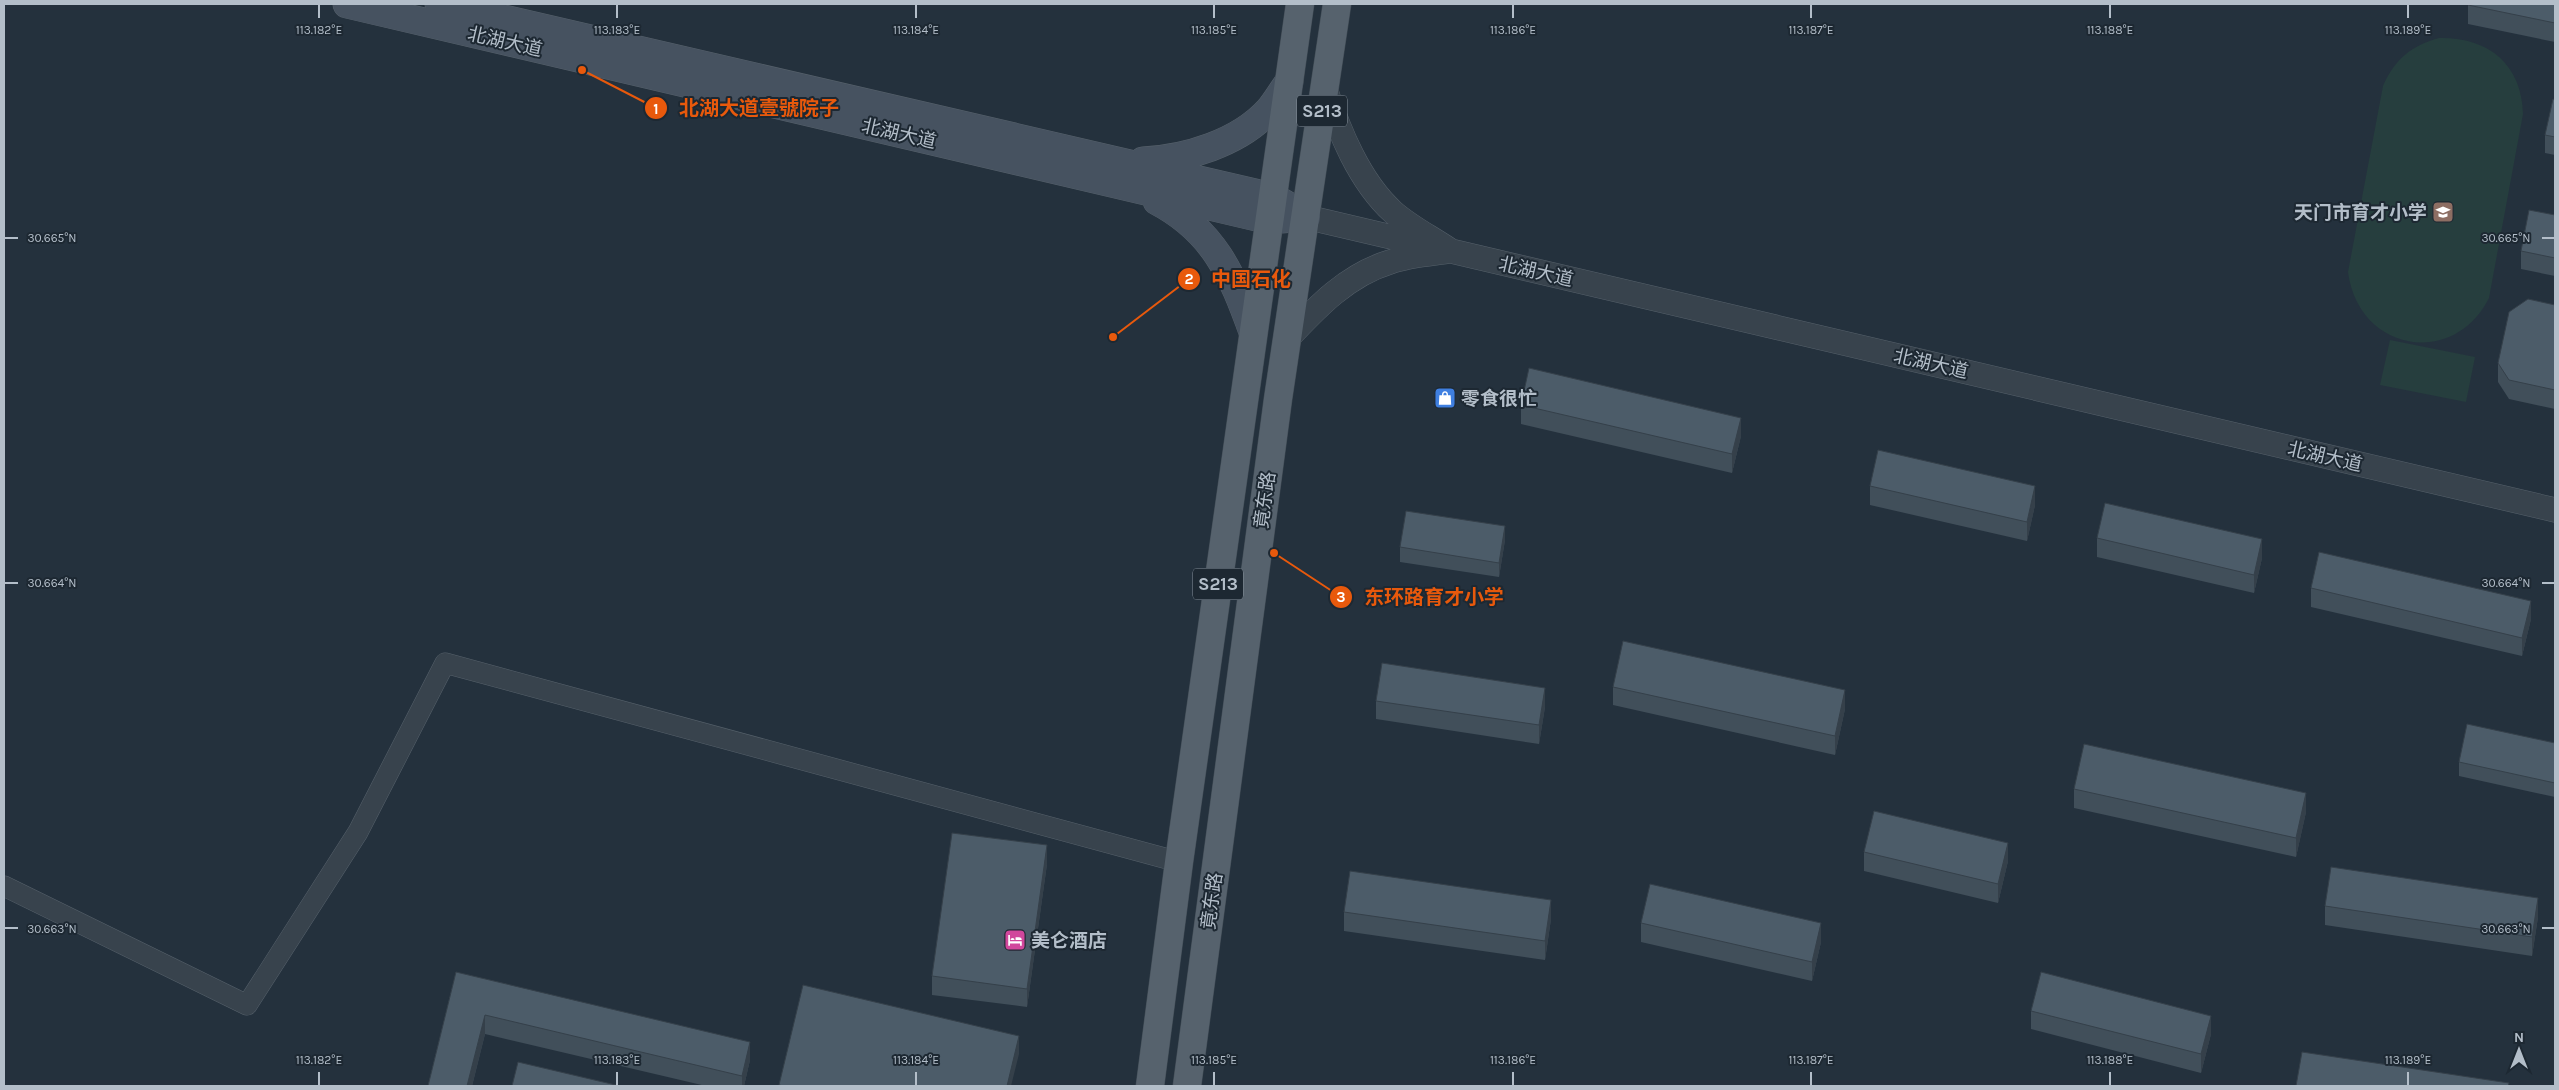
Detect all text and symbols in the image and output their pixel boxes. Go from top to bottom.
text: 113.182°E [296,23,342,37]
street label: 北湖大道 [465,23,544,61]
text: 113.183°E [594,23,640,37]
text: 113.184°E [893,23,939,37]
text: 113.185°E [1191,23,1237,37]
text: 113.186°E [1490,23,1536,37]
text: 113.187°E [1789,23,1833,37]
text: 113.188°E [2087,23,2133,37]
text: 113.189°E [2385,23,2431,37]
callout: 北湖大道壹號院子 [644,91,849,126]
road number: S213 [1297,95,1347,126]
text: 北湖大道壹號院子 [679,97,839,120]
text: 1 [653,100,659,118]
street label: 北湖大道 [859,115,938,153]
school or university icon: 天门市育才小学 [2431,200,2455,224]
place label: 天门市育才小学 [2294,202,2427,224]
text: 30.665°N [27,231,77,245]
text: 30.665°N [2481,231,2531,245]
street label: 北湖大道 [1496,253,1575,291]
callout: 中国石化 [1176,261,1301,296]
text: 中国石化 [1211,268,1291,291]
text: 2 [1184,270,1194,288]
street label: 北湖大道 [1891,345,1970,383]
shop icon: 零食很忙 [1433,386,1457,410]
place label: 零食很忙 [1461,388,1537,410]
street label: 北湖大道 [2285,438,2364,476]
street label: 竟东路 [1250,470,1280,530]
road number: S213 [1193,568,1243,600]
text: 30.664°N [27,576,77,590]
text: 30.664°N [2481,576,2531,590]
callout: 东环路育才小学 [1329,579,1514,614]
text: 东环路育才小学 [1364,586,1504,609]
text: 3 [1336,588,1346,606]
street label: 竟东路 [1197,871,1227,931]
text: 30.663°N [27,922,77,936]
text: 30.663°N [2481,922,2531,936]
hotel icon: 美仑酒店 [1003,928,1027,952]
place label: 美仑酒店 [1031,930,1107,952]
north arrow [2494,1025,2544,1075]
text: N [2514,1029,2524,1046]
text: 113.182°E [296,1053,342,1067]
text: 113.183°E [594,1053,640,1067]
text: 113.184°E [893,1053,939,1067]
text: 113.185°E [1191,1053,1237,1067]
text: 113.186°E [1490,1053,1536,1067]
text: 113.187°E [1789,1053,1833,1067]
text: 113.188°E [2087,1053,2133,1067]
text: 113.189°E [2385,1053,2431,1067]

